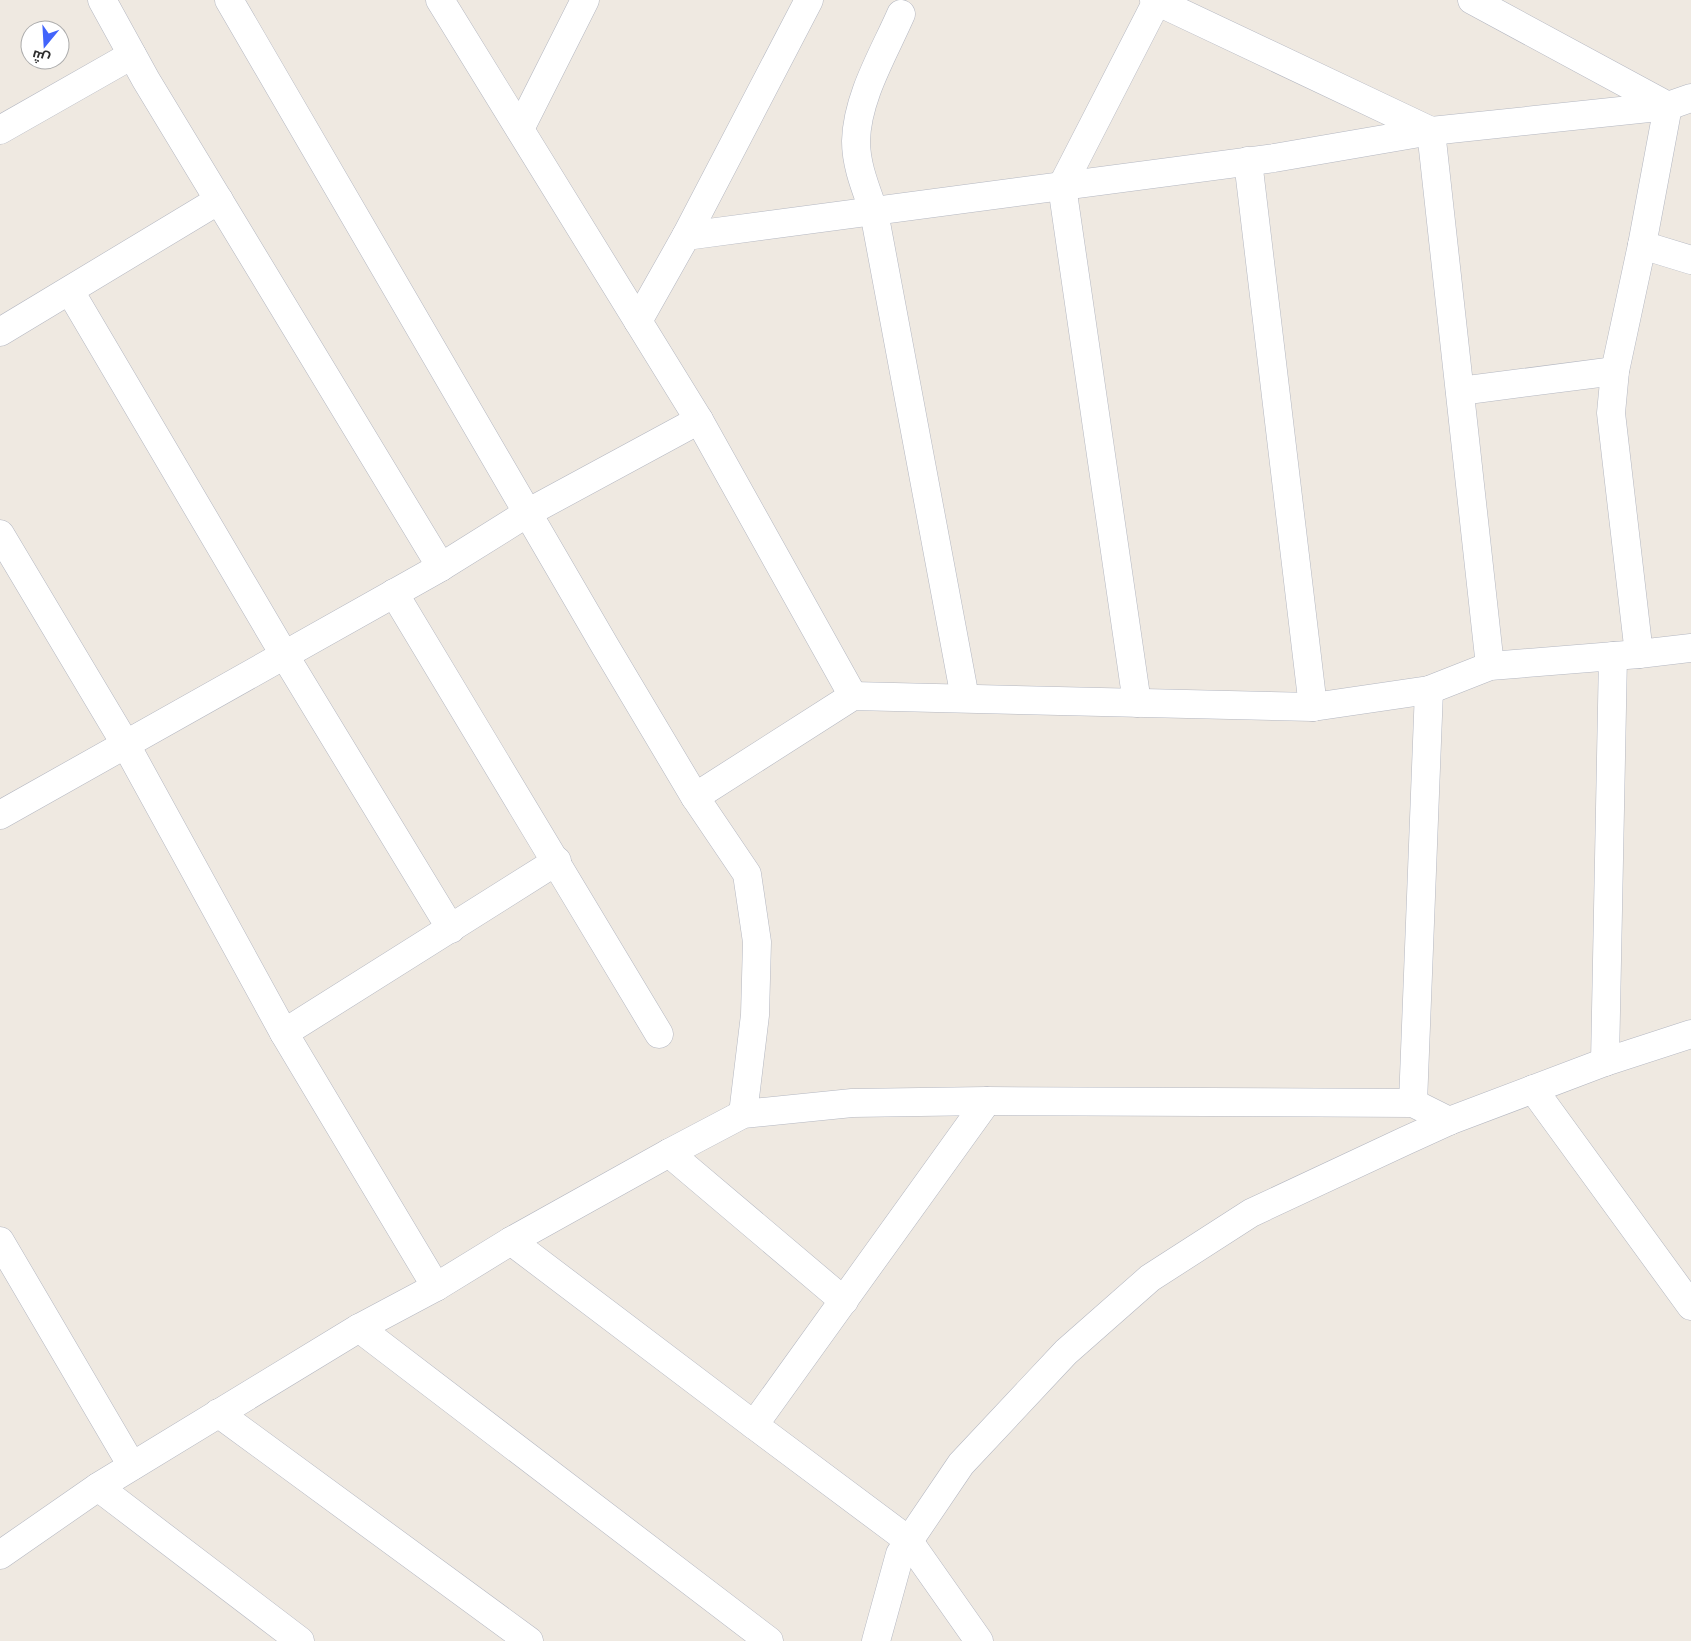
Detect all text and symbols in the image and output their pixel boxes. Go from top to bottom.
north arrow [20,20,70,70]
text: ش [30,46,52,69]

